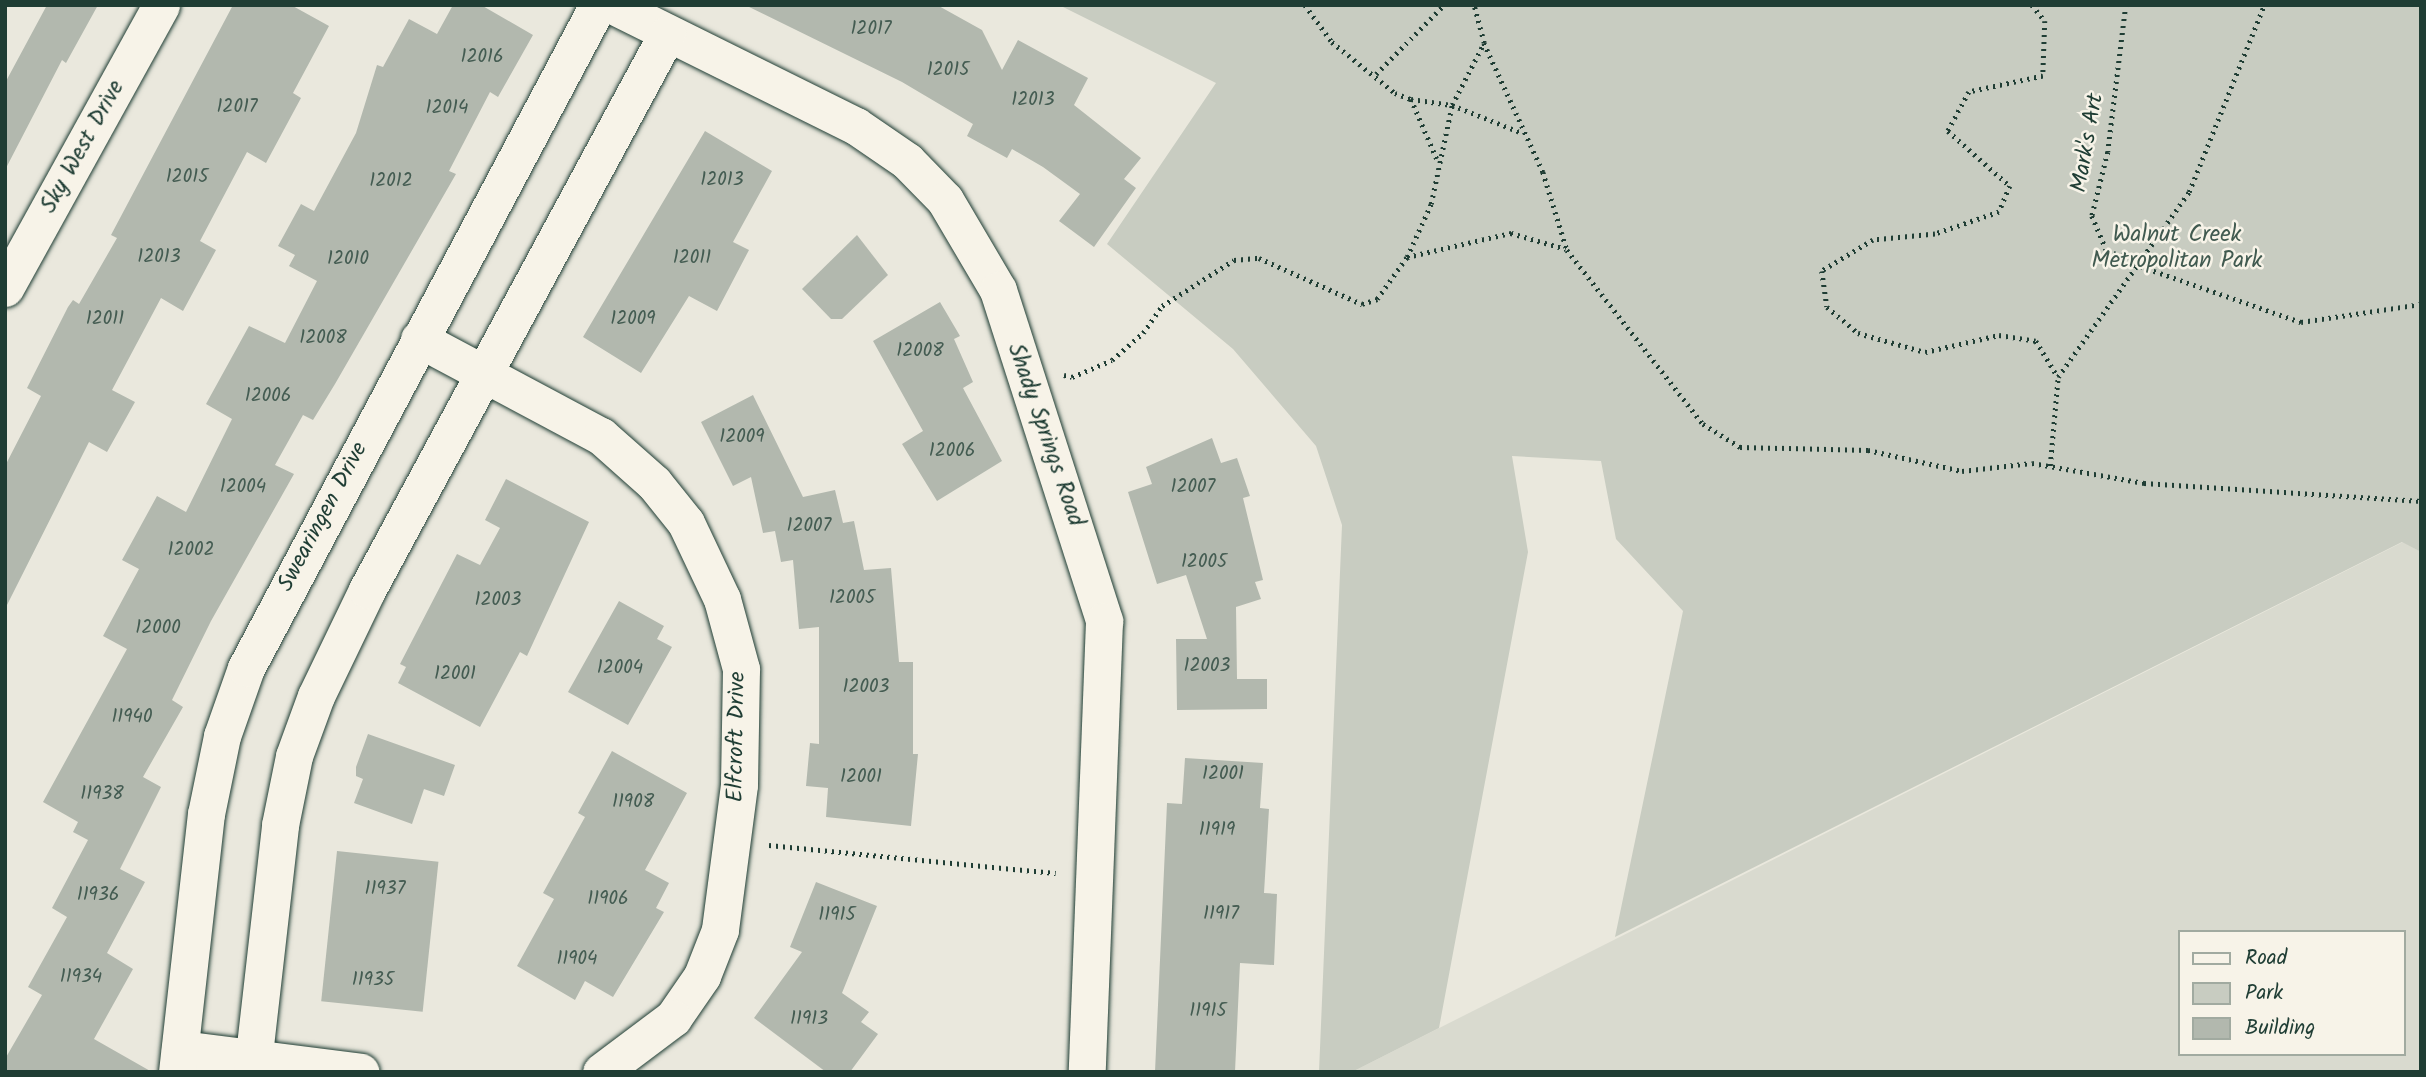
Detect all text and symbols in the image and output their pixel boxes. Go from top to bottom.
house number: 12017 [850,19,892,41]
house number: 12016 [460,47,504,69]
house number: 12015 [927,60,969,82]
street label: Sky West Drive [35,76,131,218]
house number: 12013 [1011,90,1055,112]
street label: Mark's Art [2066,91,2110,195]
house number: 12017 [216,97,258,119]
house number: 12014 [426,98,468,120]
house number: 12015 [166,167,208,189]
house number: 12013 [700,170,744,192]
house number: 12012 [369,171,413,193]
park label: Walnut Creek Metropolitan Park [2092,221,2262,275]
house number: 12013 [137,247,181,269]
house number: 12011 [673,248,711,270]
house number: 12010 [327,249,369,271]
house number: 12011 [86,309,124,331]
house number: 12009 [610,309,656,331]
house number: 12008 [299,328,347,350]
street label: Shady Springs Road [1001,340,1089,530]
house number: 12008 [896,341,944,363]
house number: 12006 [245,386,291,408]
house number: 12009 [719,427,765,449]
street label: Swearingen Drive [272,438,374,596]
house number: 12006 [929,441,975,463]
house number: 12004 [220,477,266,499]
house number: 12007 [1171,477,1215,499]
house number: 12007 [787,516,831,538]
house number: 12002 [167,540,215,562]
house number: 12005 [1181,552,1227,574]
house number: 12005 [829,588,875,610]
house number: 12003 [475,590,521,612]
house number: 12000 [135,618,181,640]
house number: 12003 [1184,656,1230,678]
house number: 12004 [597,658,643,680]
house number: 12001 [434,664,476,686]
street label: Elfcroft Drive [722,671,752,803]
house number: 12003 [843,677,889,699]
house number: 11940 [111,707,153,729]
house number: 12001 [1202,764,1244,786]
house number: 12001 [840,767,882,789]
house number: 11938 [80,784,124,806]
house number: 11908 [612,792,654,814]
house number: 11919 [1199,820,1235,842]
house number: 11937 [365,879,405,901]
house number: 11936 [77,885,119,907]
house number: 11906 [587,889,629,911]
house number: 11917 [1203,904,1239,926]
house number: 11915 [818,905,856,927]
legend [2178,930,2405,1056]
text: Road [2245,942,2287,975]
house number: 11904 [556,949,598,971]
house number: 11934 [60,967,102,989]
house number: 11935 [352,970,394,992]
text: Park [2245,977,2283,1010]
house number: 11915 [1189,1001,1227,1023]
house number: 11913 [790,1009,828,1031]
text: Building [2245,1012,2315,1045]

